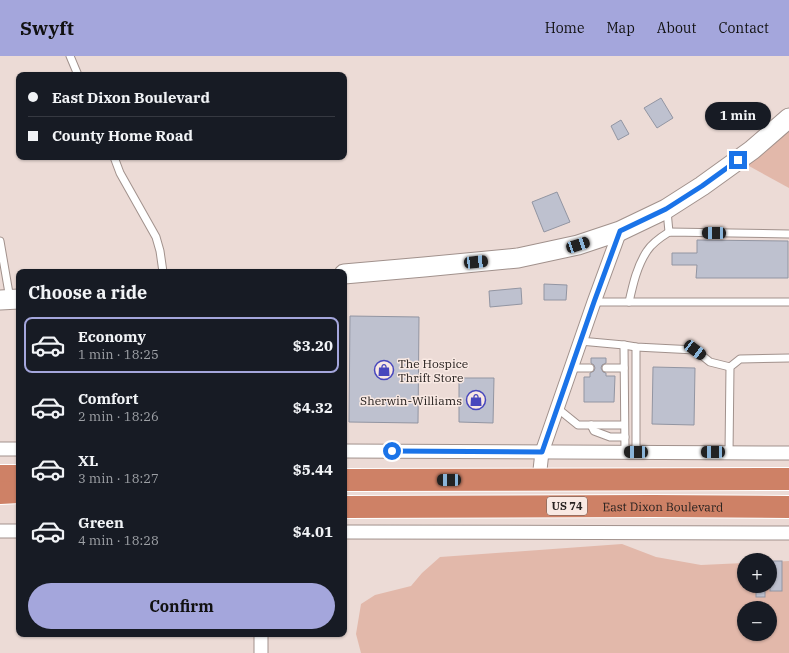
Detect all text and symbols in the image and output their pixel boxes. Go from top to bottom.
text: Swyft [20,16,74,40]
text: Home [545,19,584,37]
text: Map [606,19,635,37]
text: About [657,19,696,37]
text: Contact [718,19,769,37]
text: East Dixon Boulevard [52,88,210,107]
callout: 1 min [705,102,771,130]
text: 1 min [720,107,756,124]
text: County Home Road [52,126,193,145]
route end [729,151,747,169]
car [702,227,726,239]
car [565,236,591,254]
car [463,255,489,269]
text: Choose a ride [28,281,147,304]
icon: car [30,327,66,363]
text: Economy [78,327,146,346]
text: $3.20 [293,336,333,355]
car [682,338,708,362]
text: 1 min · 18:25 [78,346,159,363]
place label: The Hospice Thrift Store [398,356,468,385]
shop icon: The Hospice Thrift Store [373,359,395,381]
icon: car [30,389,66,425]
text: Comfort [78,389,138,408]
shop icon: Sherwin-Williams [465,389,487,411]
place label: Sherwin-Williams [360,393,462,408]
text: $4.32 [293,398,333,417]
text: 2 min · 18:26 [78,408,159,425]
route start [383,442,401,460]
car [624,446,648,458]
car [701,446,725,458]
icon: car [30,451,66,487]
text: XL [78,451,98,470]
text: $5.44 [293,460,333,479]
text: 3 min · 18:27 [78,470,159,487]
car [437,474,461,486]
road number: US 74 [547,497,587,515]
street label: East Dixon Boulevard [603,498,724,514]
icon: car [30,513,66,549]
text: Green [78,513,124,532]
text: $4.01 [293,522,333,541]
text: 4 min · 18:28 [78,532,159,549]
map controls [737,553,777,641]
button: + [737,553,777,593]
button: Confirm [28,583,335,629]
button: − [737,601,777,641]

